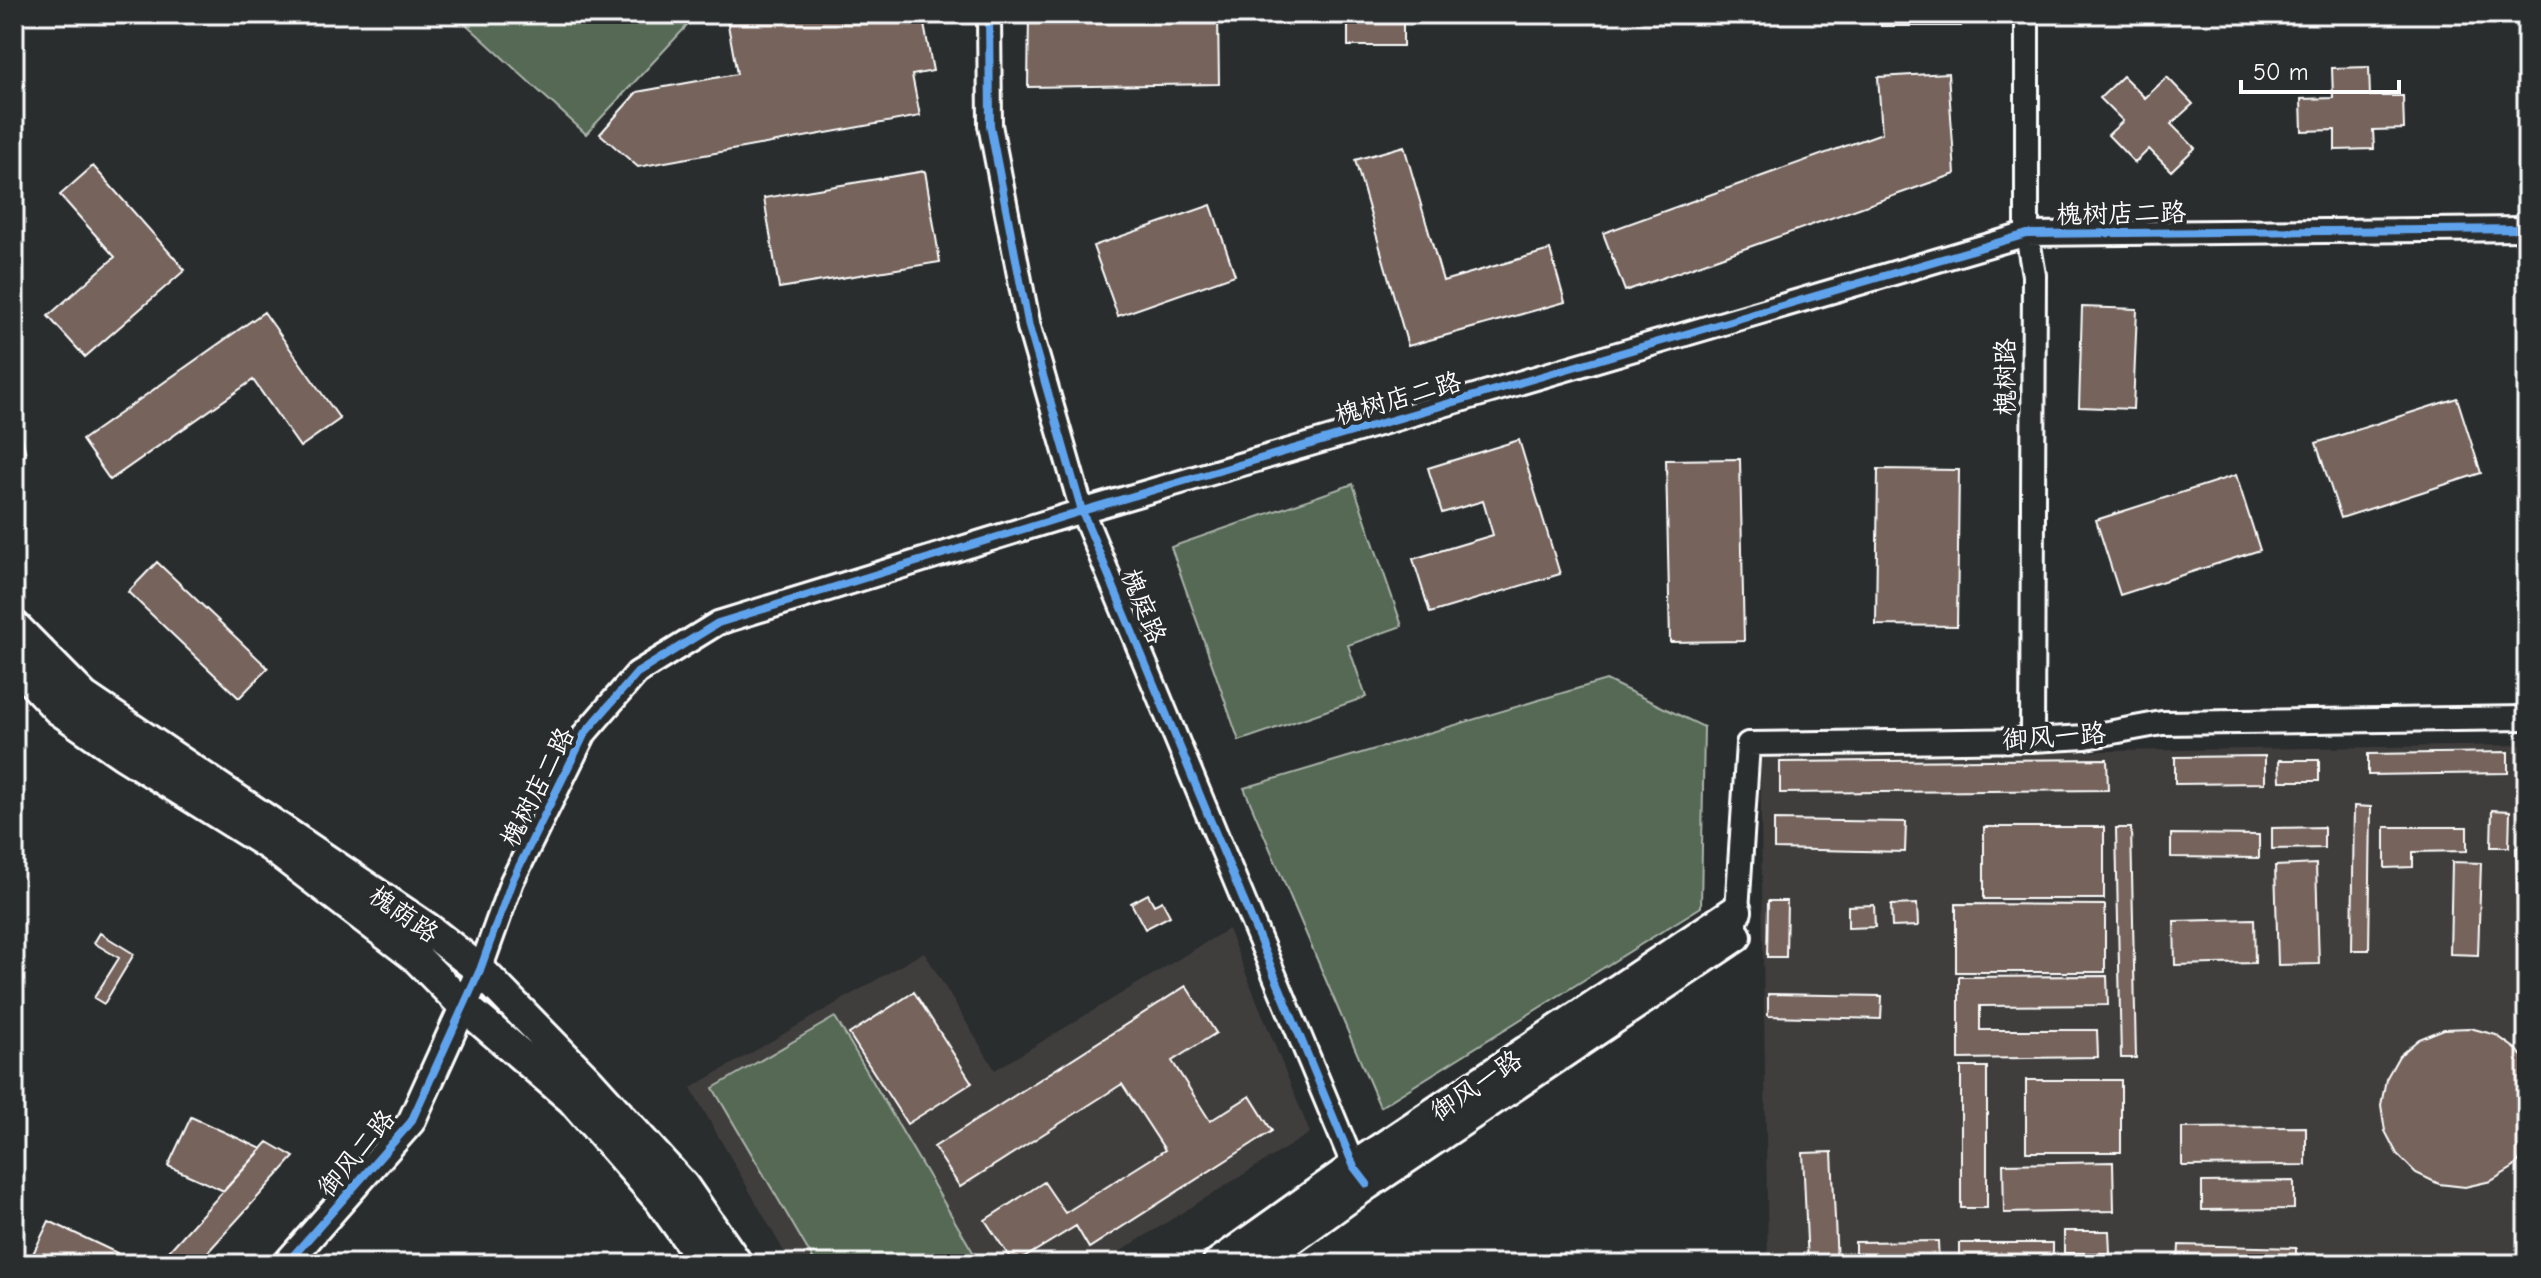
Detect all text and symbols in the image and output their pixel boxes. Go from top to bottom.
scale bar [2241,44,2399,94]
text: 50 m [2253,58,2309,86]
street label: 槐树店二路 [2056,198,2186,230]
street label: 槐树路 [1991,338,2021,416]
street label: 槐树店二路 [1332,367,1465,431]
street label: 槐庭路 [1115,565,1172,648]
street label: 御风一路 [2001,718,2107,756]
street label: 槐树店二路 [495,723,581,852]
street label: 槐荫路 [363,880,444,949]
street label: 御风一路 [1425,1044,1528,1127]
street label: 御风二路 [312,1104,402,1203]

